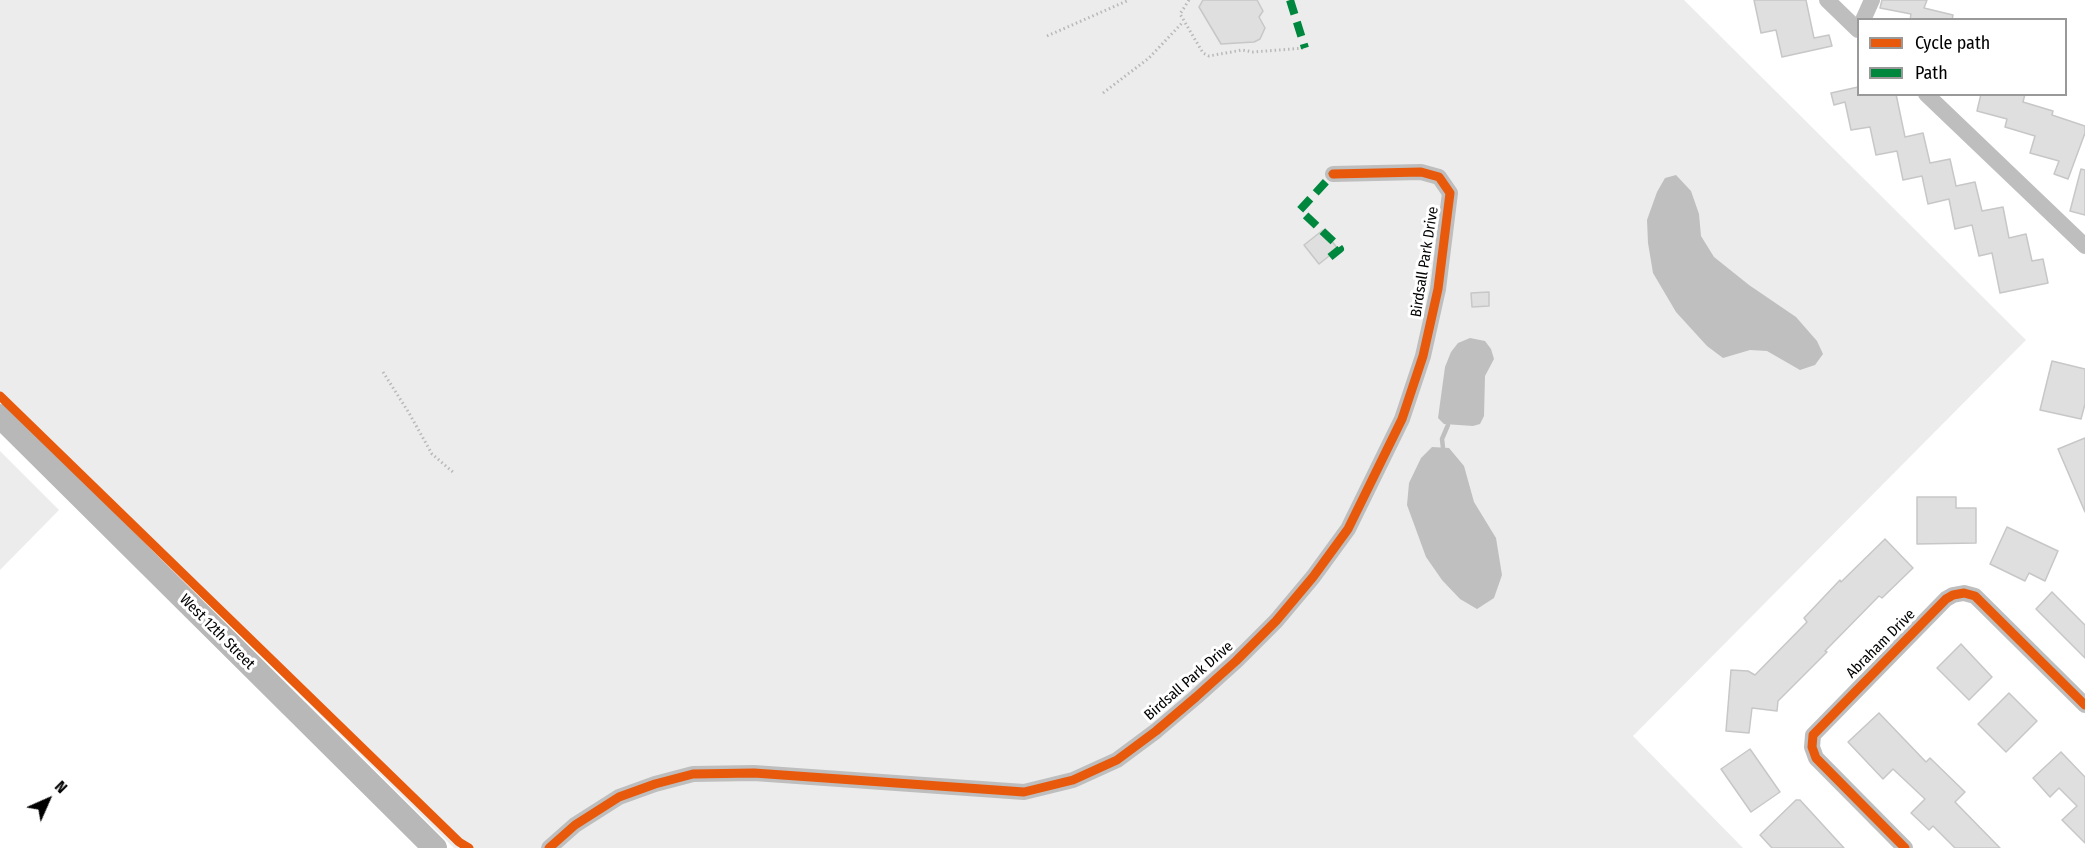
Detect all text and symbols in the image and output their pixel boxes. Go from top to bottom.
legend [1857,18,2067,96]
text: Cycle path [1915,32,1990,54]
text: Path [1915,62,1948,84]
street label: Birdsall Park Drive [1407,205,1443,319]
street label: West 12th Street [176,591,258,673]
street label: Abraham Drive [1843,606,1919,682]
street label: Birdsall Park Drive [1141,638,1237,724]
north arrow [18,770,78,830]
text: N [51,777,71,797]

